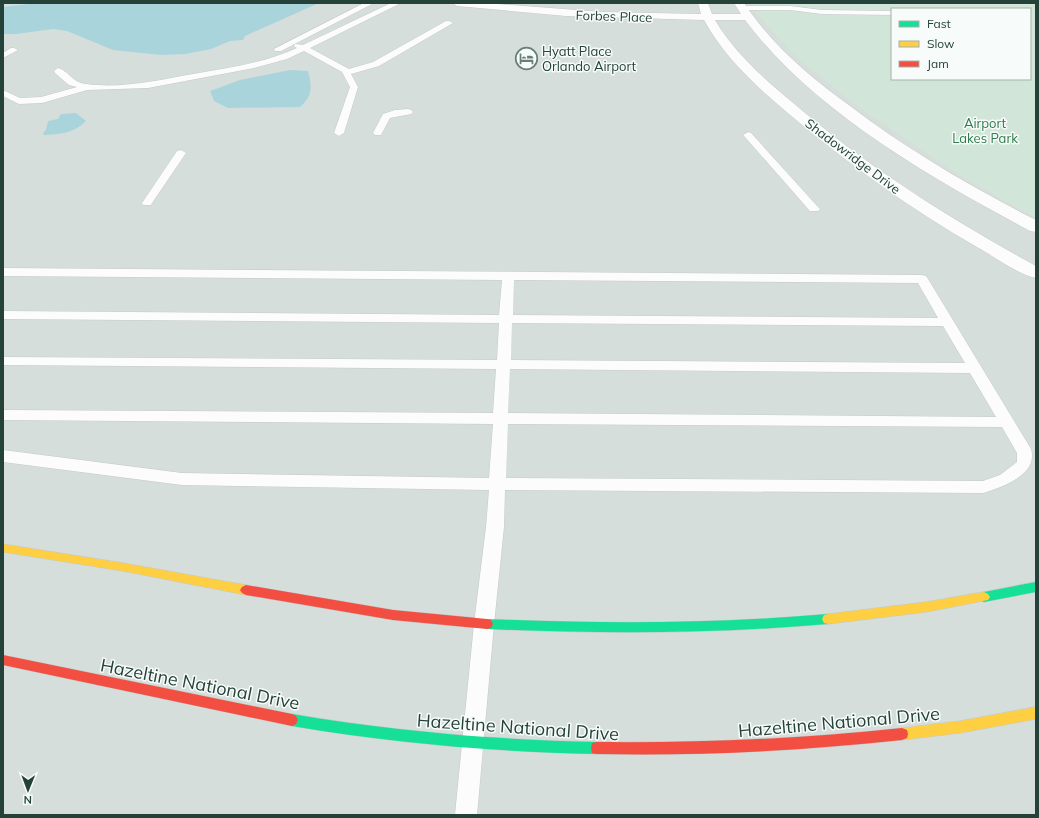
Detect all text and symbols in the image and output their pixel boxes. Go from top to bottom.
street label: Forbes Place [575,7,653,25]
legend [891,8,1031,80]
text: Fast [927,16,951,31]
text: Slow [927,36,955,51]
place label: Hyatt Place Orlando Airport [542,43,637,74]
hotel icon: Hyatt Place Orlando Airport [514,45,540,71]
text: Jam [927,56,949,71]
street label: Shadowridge Drive [802,115,904,197]
park label: Airport Lakes Park [952,115,1018,146]
street label: Hazeltine National Drive [98,653,302,715]
street label: Hazeltine National Drive [737,702,941,742]
street label: Hazeltine National Drive [416,708,620,746]
north arrow [8,770,48,810]
text: N [24,793,32,807]

